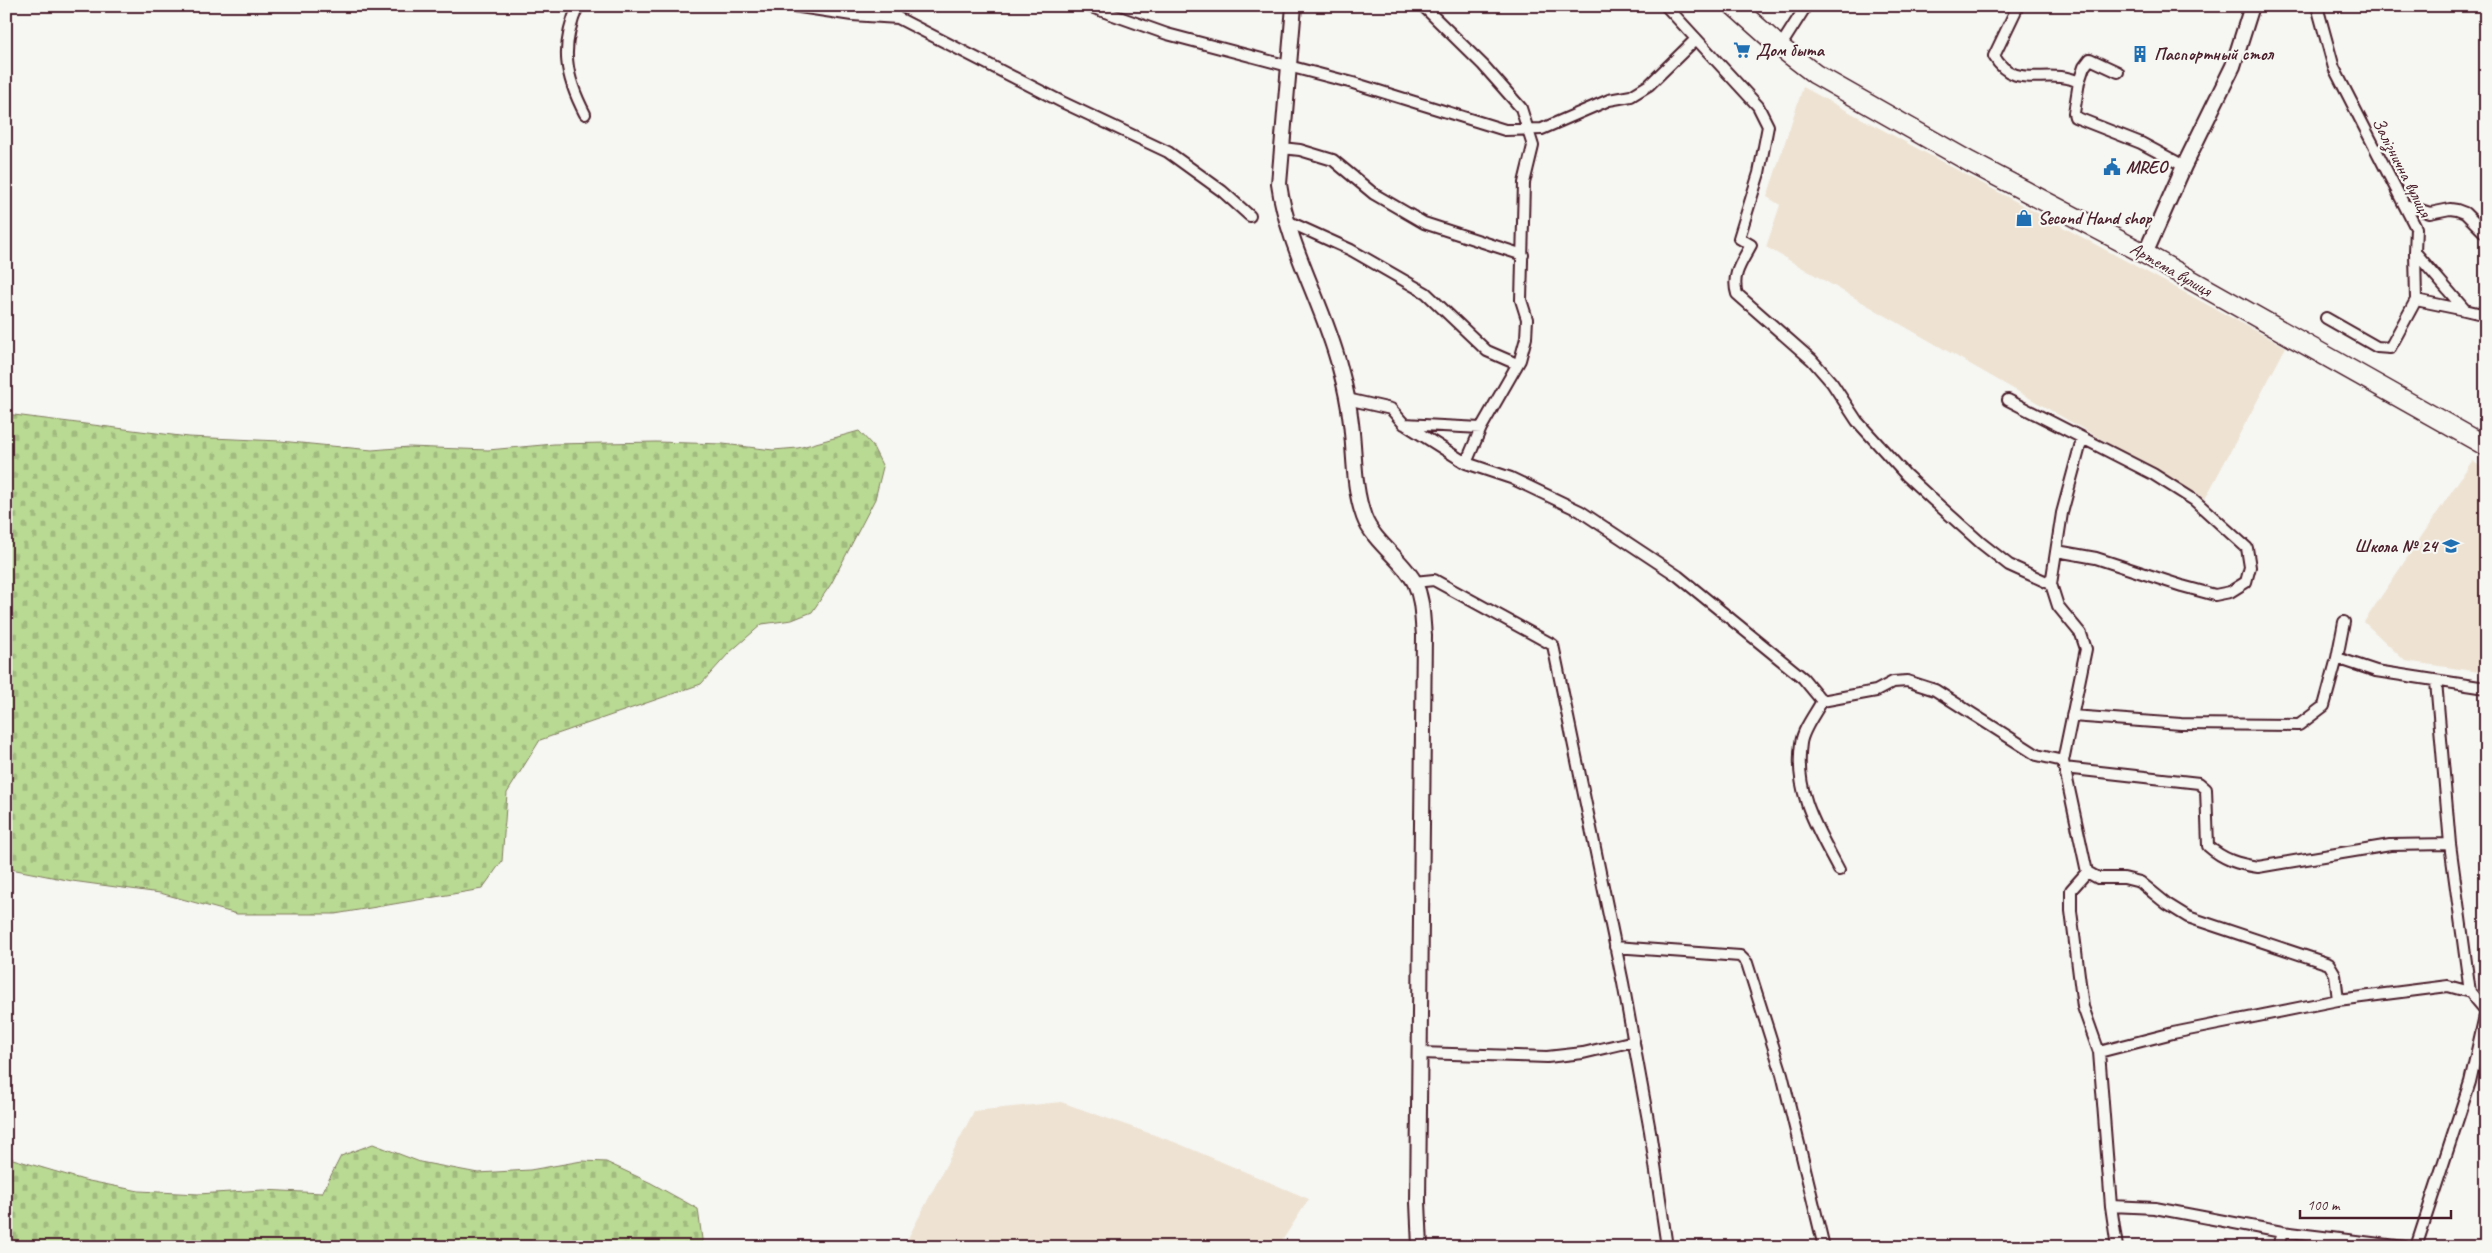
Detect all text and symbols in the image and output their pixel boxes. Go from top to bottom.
place label: Дом быта [1756,39,1826,61]
supermarket icon: Дом быта [1732,40,1752,60]
place label: Паспортный стол [2154,43,2275,65]
building icon: Паспортный стол [2130,44,2150,64]
street label: Залізнична вулиця [2367,114,2437,222]
place label: MREO [2126,156,2170,178]
public building icon: MREO [2102,157,2122,177]
place label: Second Hand shop [2038,207,2153,229]
shop icon: Second Hand shop [2014,208,2034,228]
street label: Артема вулиця [2127,237,2217,302]
place label: Школа № 24 [2354,535,2439,557]
school or university icon: Школа № 24 [2441,536,2461,556]
scale bar [2300,1188,2451,1220]
text: 100 m [2307,1196,2341,1215]

